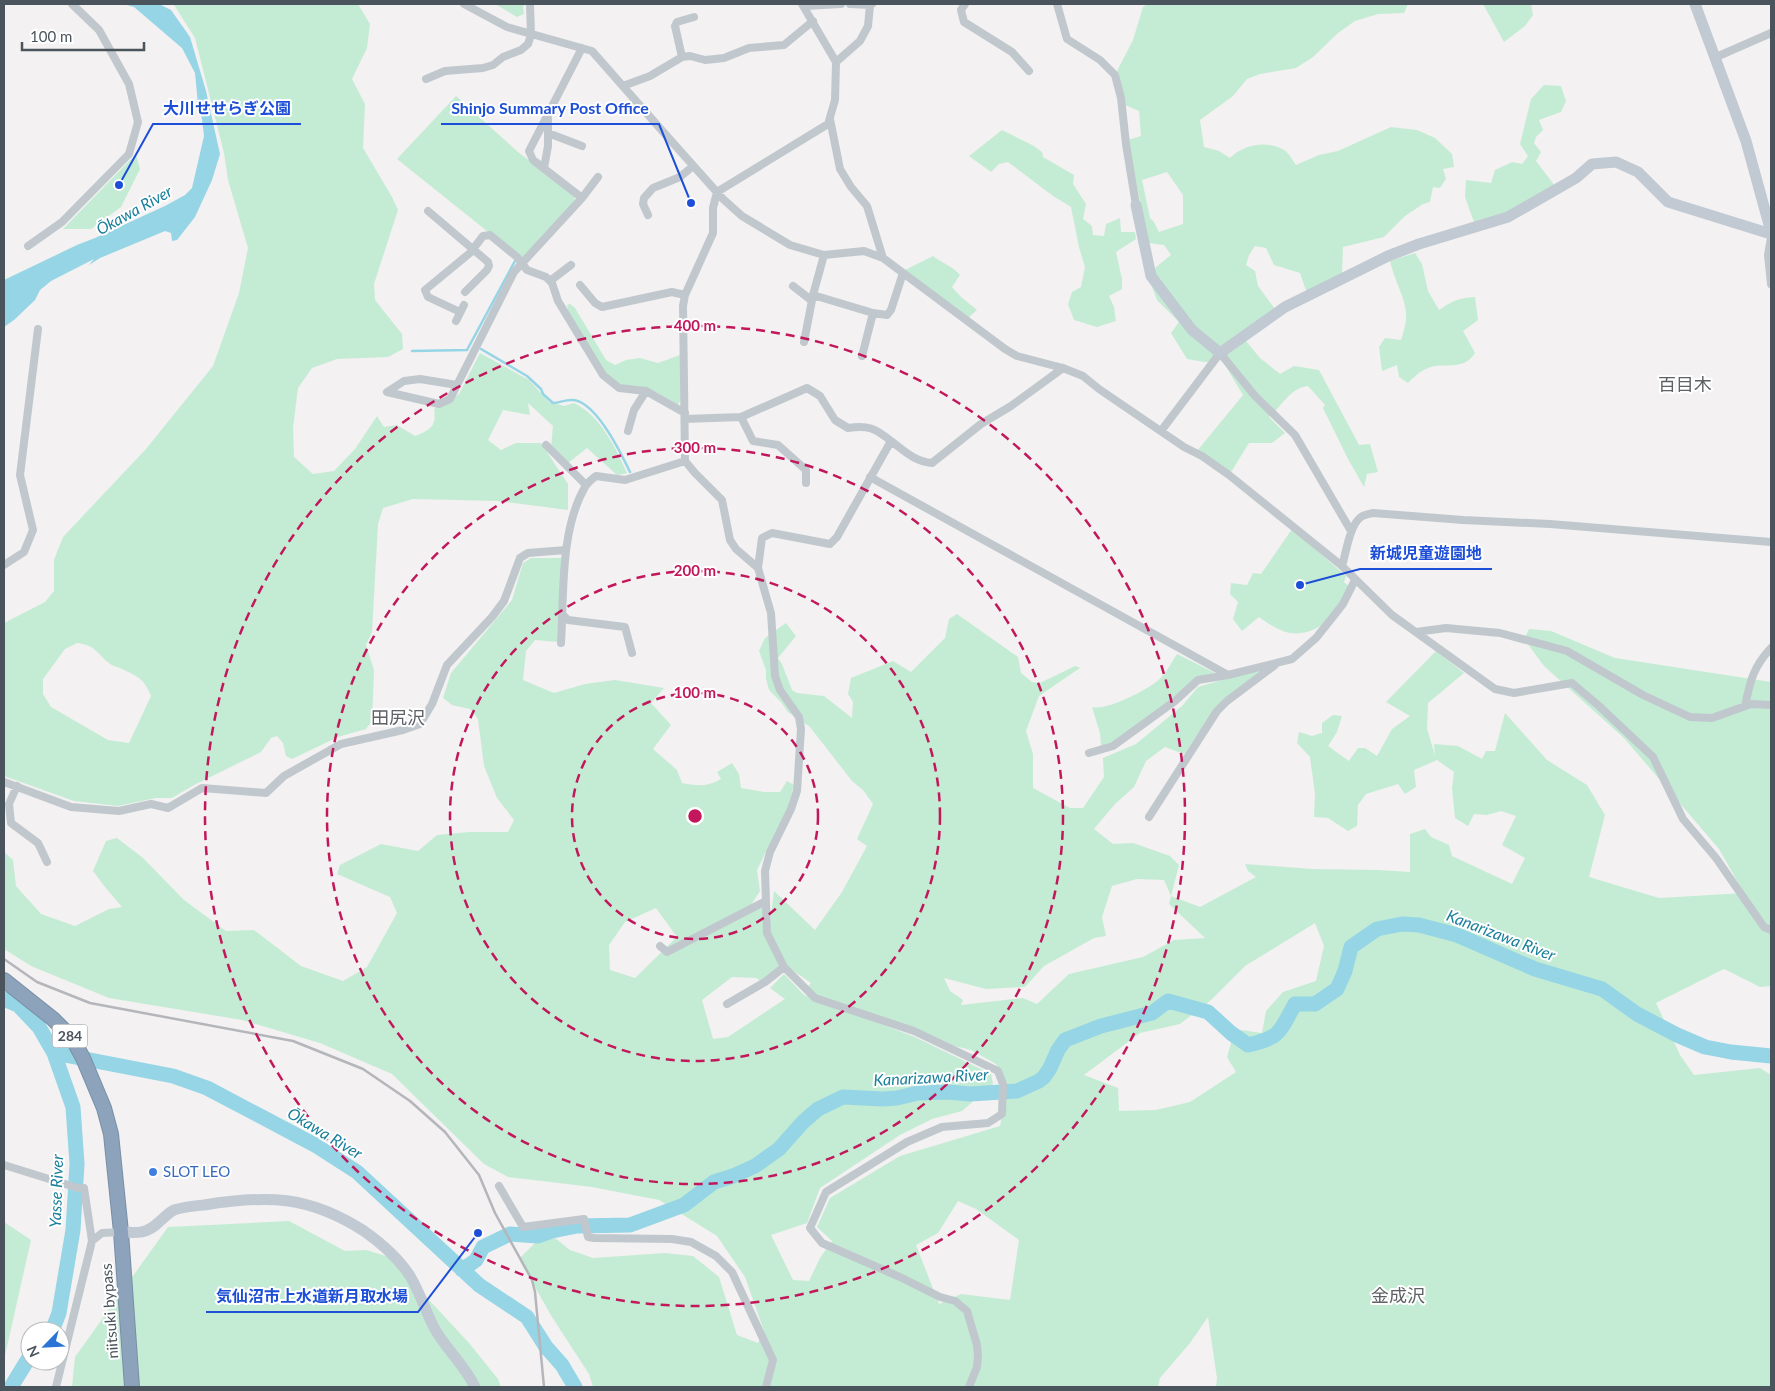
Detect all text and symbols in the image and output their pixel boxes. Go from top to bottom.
scale bar [22,20,145,52]
text: 100 m [30,27,72,45]
callout: 大川せせらぎ公園 [153,93,301,124]
callout: Shinjo Summary Post Office [441,93,659,124]
text: 大川せせらぎ公園 [163,98,291,117]
text: Shinjo Summary Post Office [451,98,649,117]
water label: Ōkawa River [92,181,176,238]
text: 400 m [674,316,716,334]
district label: 百目木 [1658,373,1712,395]
text: 300 m [674,438,716,456]
callout: 新城児童遊園地 [1360,538,1492,569]
text: 新城児童遊園地 [1370,543,1482,562]
text: 200 m [674,561,716,579]
text: 100 m [674,683,716,701]
district label: 田尻沢 [371,706,425,728]
centre of rings [686,807,704,825]
water label: Kanarizawa River [1444,905,1559,964]
road number: 284 [52,1024,88,1048]
water label: Kanarizawa River [873,1064,989,1089]
water label: Ōkawa River [284,1103,367,1163]
water label: Yasse River [45,1153,66,1228]
place label: SLOT LEO [163,1162,230,1180]
marker: SLOT LEO [147,1166,159,1178]
street label: niitsuki bypass [97,1263,121,1359]
callout: 気仙沼市上水道新月取水場 [206,1281,418,1312]
district label: 金成沢 [1371,1284,1425,1306]
text: 気仙沼市上水道新月取水場 [216,1286,408,1305]
north arrow [20,1321,70,1371]
text: N [23,1343,43,1360]

